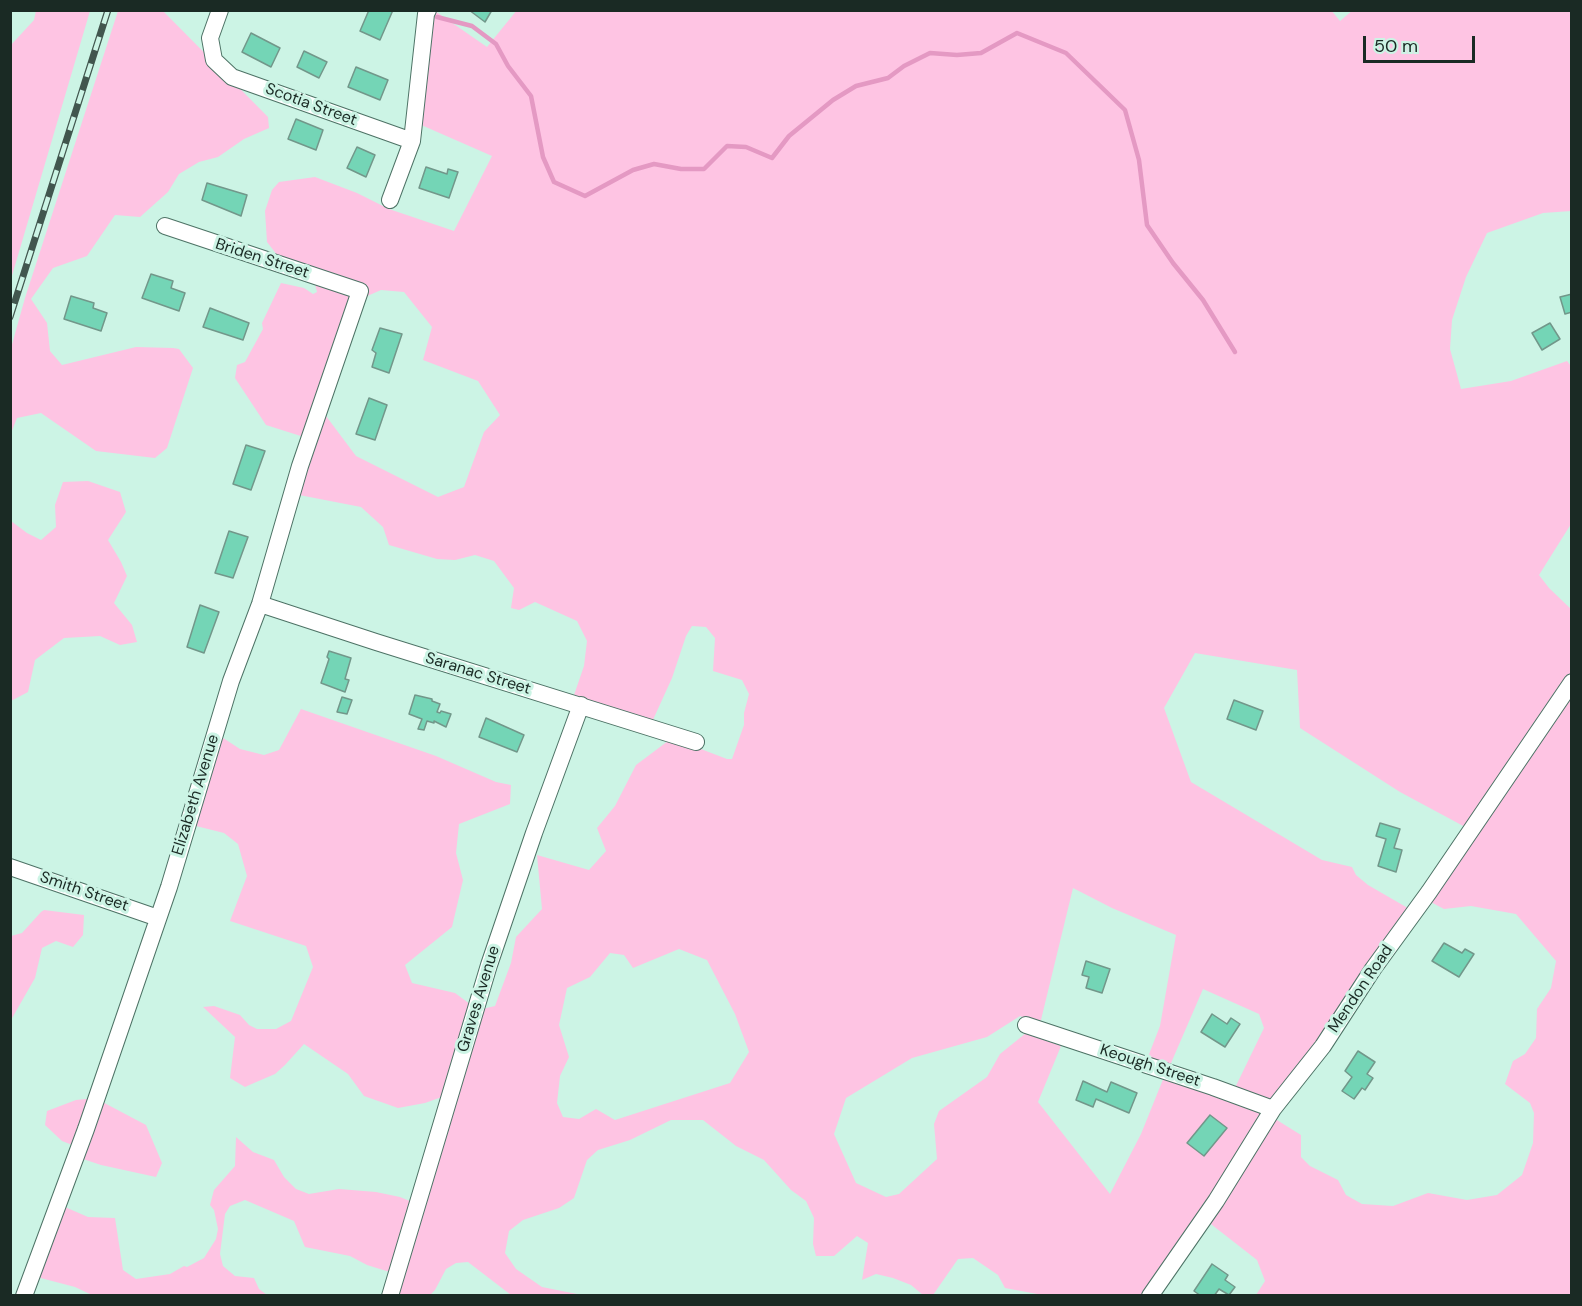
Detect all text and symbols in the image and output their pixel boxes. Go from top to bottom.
scale bar [1366,24,1478,62]
text: 50 m [1374,34,1418,58]
street label: Scotia Street [263,80,359,130]
street label: Briden Street [213,235,311,283]
street label: Saranac Street [423,649,533,699]
street label: Elizabeth Avenue [168,732,224,858]
street label: Smith Street [37,868,131,916]
street label: Mendon Road [1325,941,1397,1037]
street label: Graves Avenue [454,943,504,1055]
street label: Keough Street [1097,1041,1203,1091]

